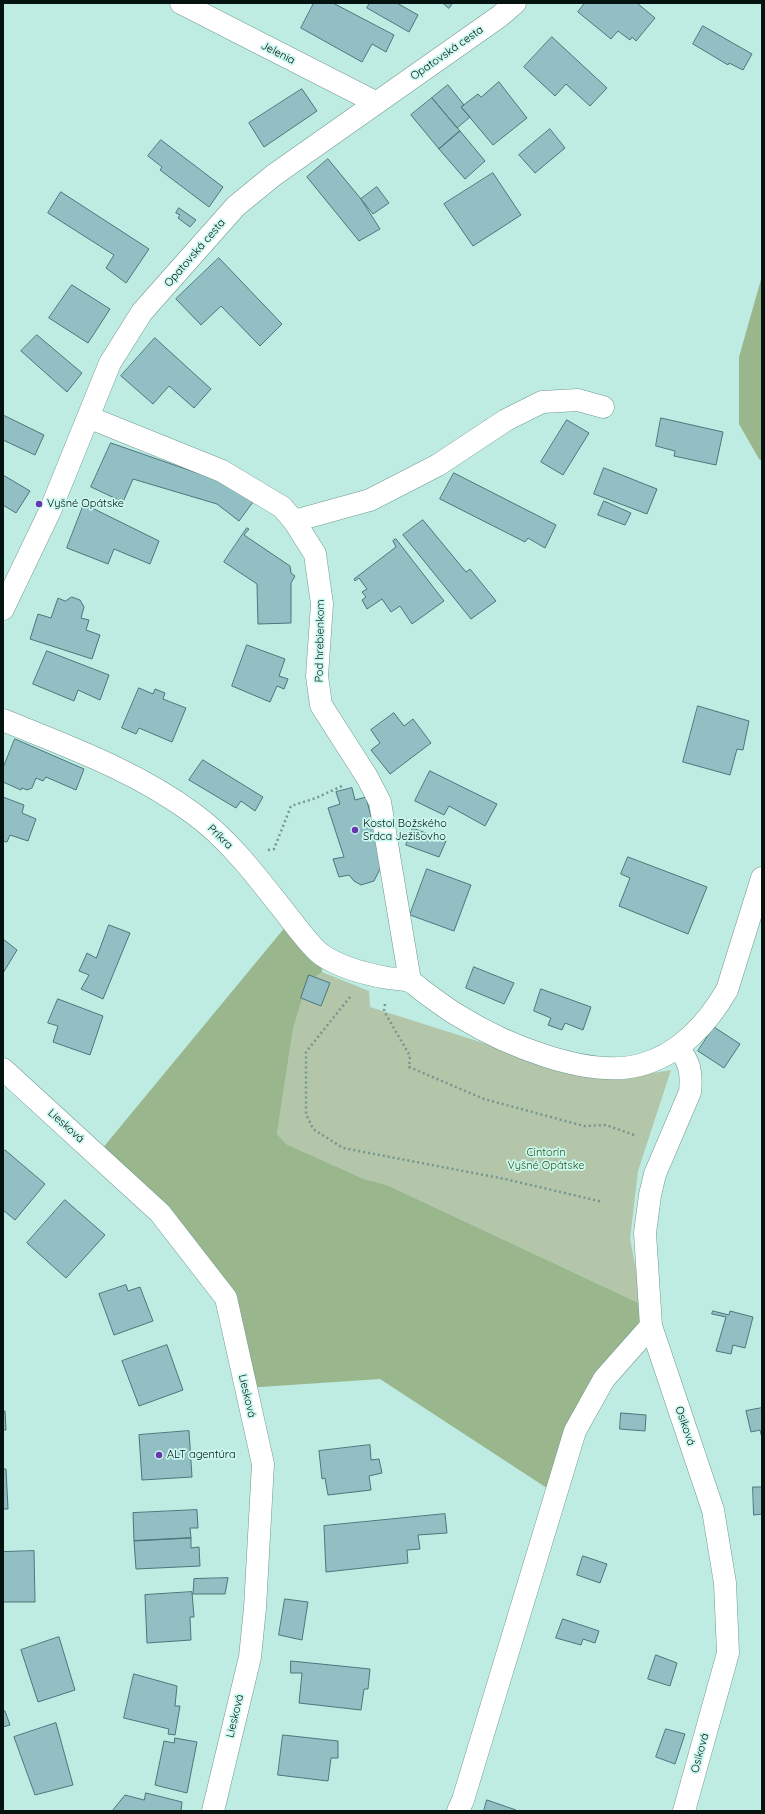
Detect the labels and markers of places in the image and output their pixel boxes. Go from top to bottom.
place label: Vyšné Opátske [47,497,124,511]
marker: Vyšné Opátske [34,499,44,509]
place label: Kostol Božského Srdca Ježišovho [363,817,447,843]
marker: Kostol Božského Srdca Ježišovho [350,825,360,835]
place label: ALT agentúra [167,1448,236,1462]
marker: ALT agentúra [154,1450,164,1460]

